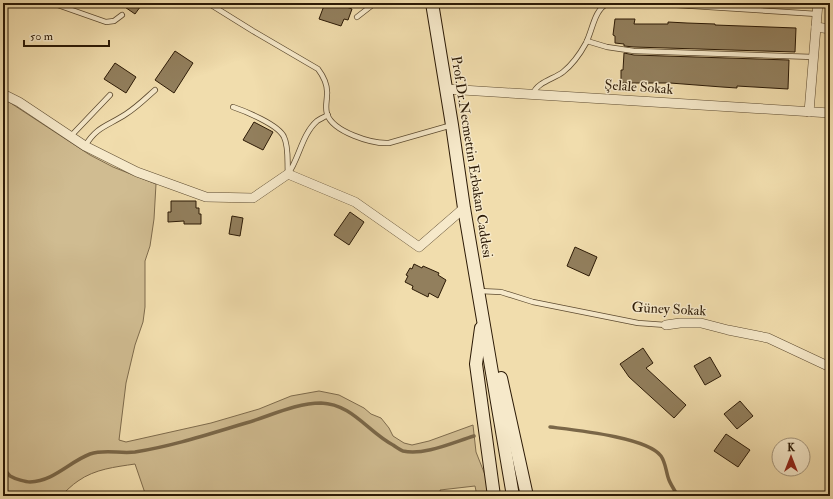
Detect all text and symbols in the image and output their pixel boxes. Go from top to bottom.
scale bar [24,22,109,48]
text: 50 m [30,29,54,44]
street label: Prof.Dr.Necmettin Erbakan Caddesi [448,55,496,259]
street label: Şelale Sokak [604,76,674,98]
street label: Güney Sokak [631,299,707,320]
north arrow [771,437,811,477]
text: K [787,441,796,454]

